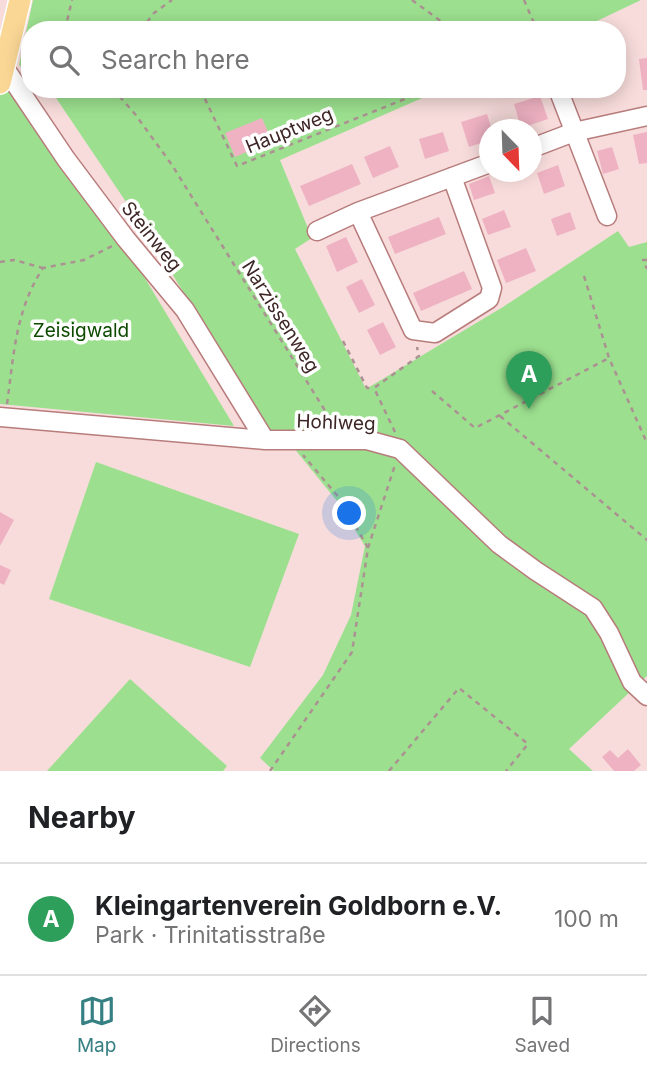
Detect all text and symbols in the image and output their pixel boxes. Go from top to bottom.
search box [21,21,626,98]
icon: search [45,41,83,79]
text: Search here [101,44,250,75]
street label: Hauptweg [242,103,336,158]
north arrow [479,119,542,182]
street label: Steinweg [117,197,187,276]
street label: Narzissenweg [237,256,324,376]
park label: Zeisigwald [33,319,129,342]
pin: A [506,351,552,409]
street label: Hohlweg [296,410,376,435]
your location [332,496,366,530]
text: Nearby [28,799,136,835]
text: Kleingartenverein Goldborn e.V. [95,890,502,921]
text: A [42,905,60,933]
text: 100 m [554,905,619,933]
text: Park · Trinitatisstraße [95,921,326,949]
tab: Map [77,992,116,1057]
tab: Directions [270,992,361,1057]
tab: Saved [514,992,570,1057]

